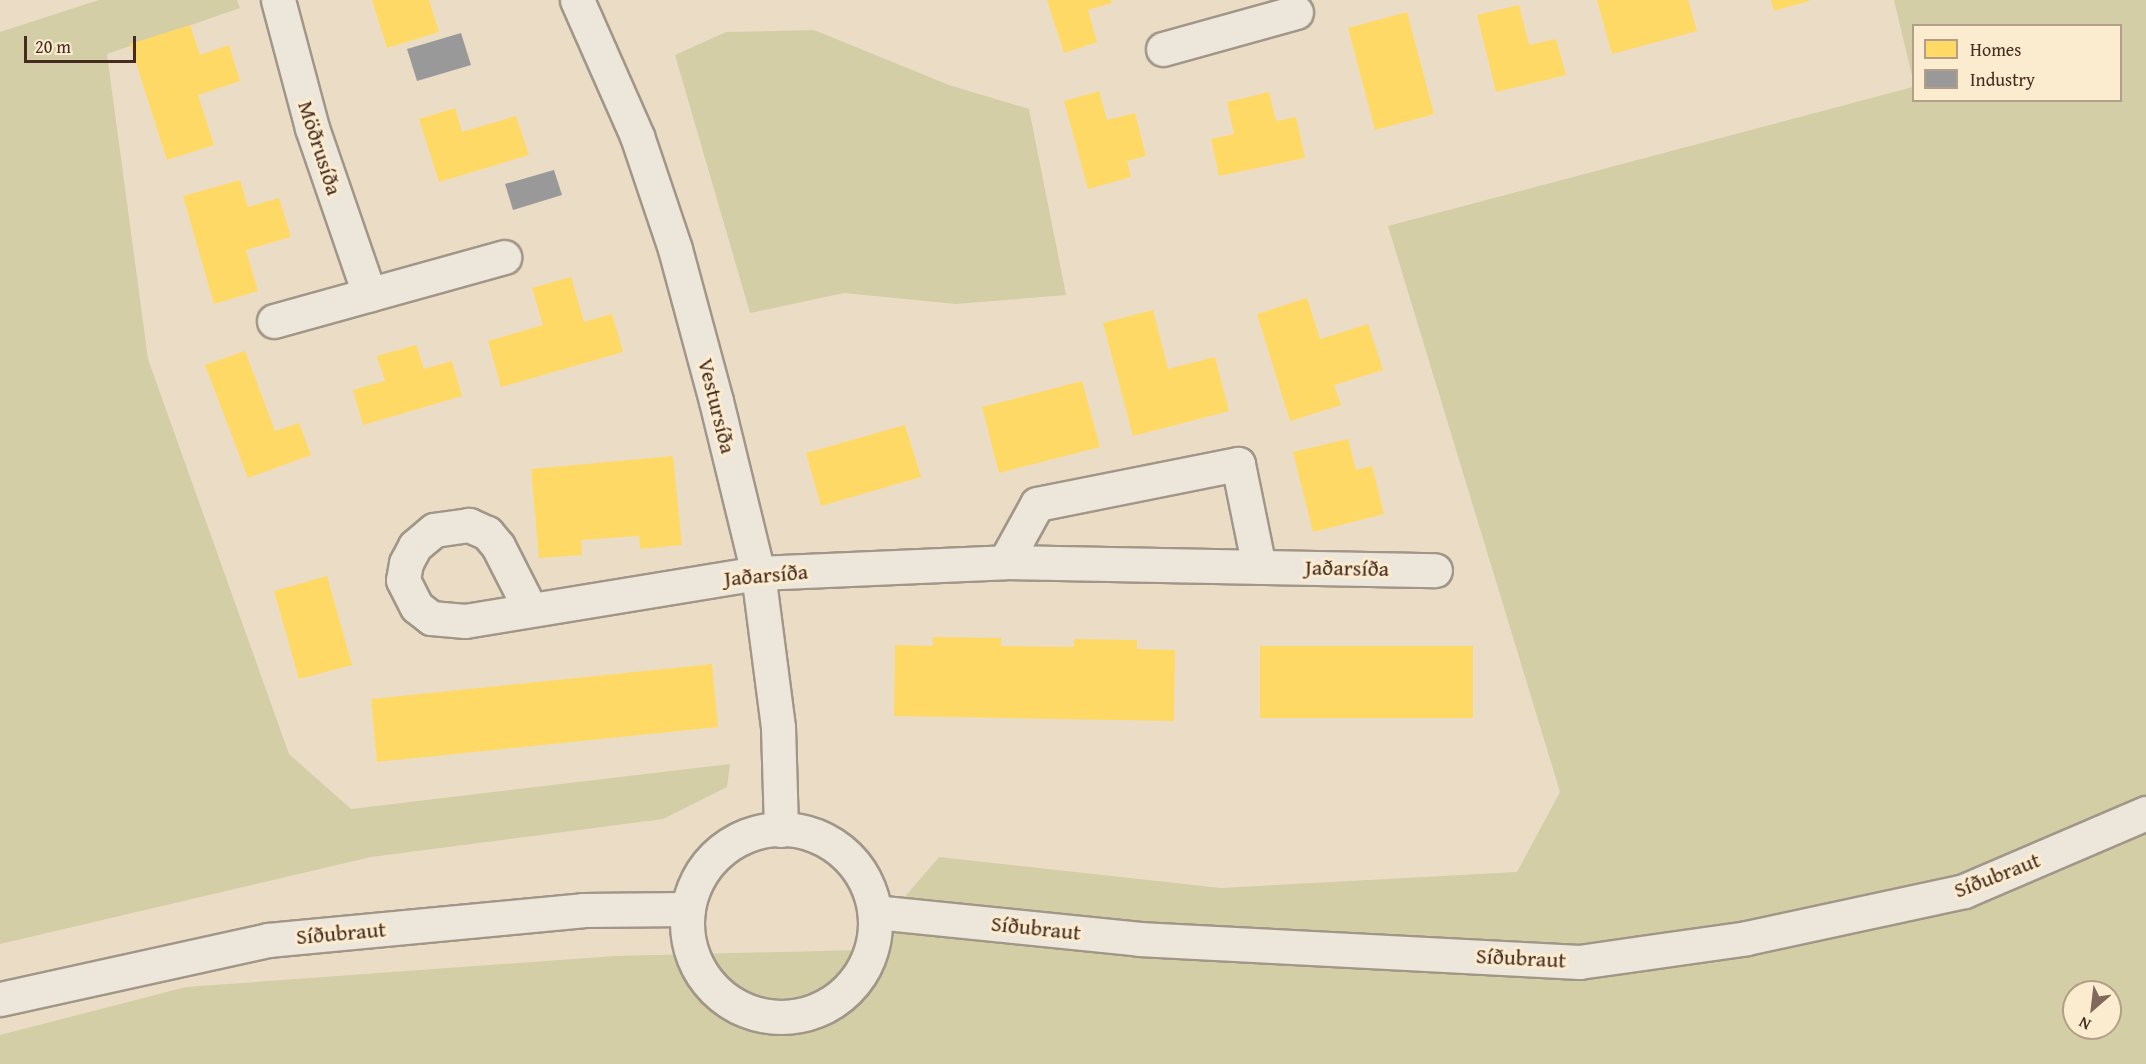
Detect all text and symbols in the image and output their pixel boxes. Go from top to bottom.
scale bar [27,24,140,62]
legend [1912,24,2122,102]
text: 20 m [35,33,71,60]
text: Homes [1970,36,2021,63]
text: Industry [1970,66,2035,93]
street label: Möðrusíða [292,97,348,199]
street label: Vestursíða [692,356,742,456]
street label: Jaðarsíða [1305,554,1389,582]
street label: Jaðarsíða [723,558,809,592]
street label: Síðubraut [1950,847,2044,903]
street label: Síðubraut [990,910,1082,946]
street label: Síðubraut [295,916,387,950]
street label: Síðubraut [1475,942,1567,974]
north arrow [2062,980,2122,1040]
text: N [2074,1011,2095,1037]

